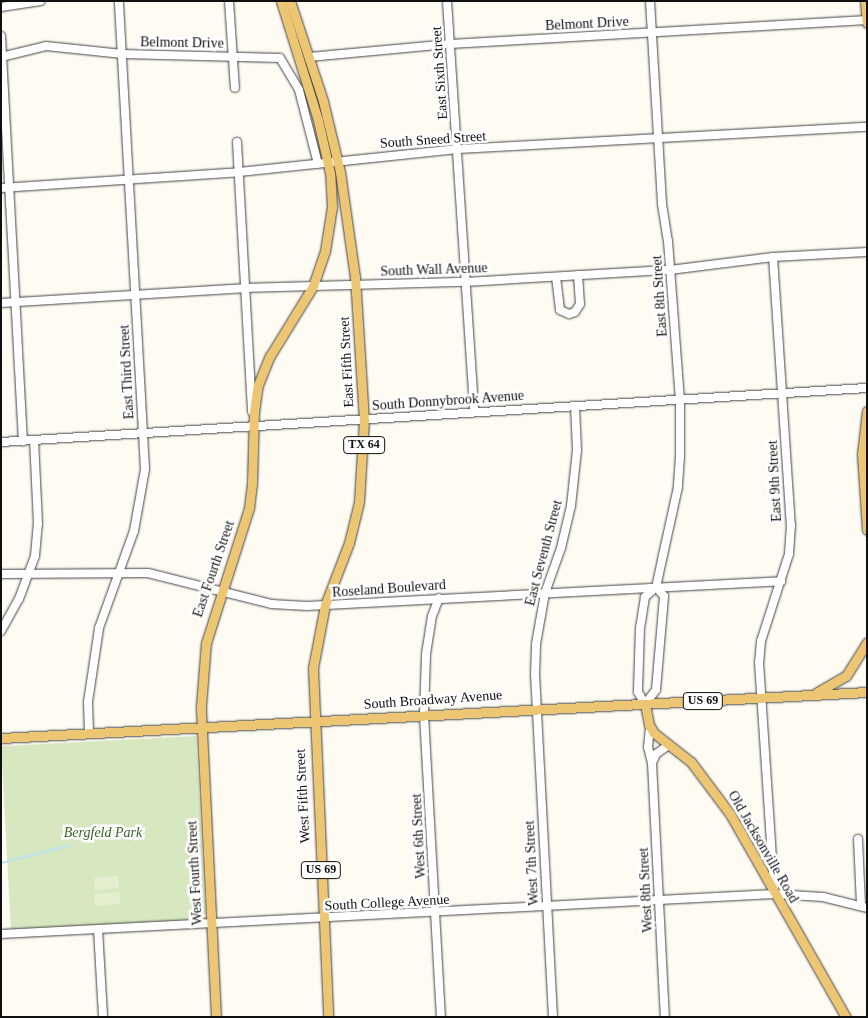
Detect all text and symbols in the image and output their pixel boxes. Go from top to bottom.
street label: Belmont Drive [545,13,629,35]
street label: East Sixth Street [428,26,452,120]
street label: Belmont Drive [140,34,224,52]
street label: South Sneed Street [379,128,487,152]
street label: East 8th Street [649,255,671,337]
street label: South Wall Avenue [380,260,488,280]
street label: East Fifth Street [336,316,358,408]
street label: East Third Street [116,324,138,420]
street label: South Donnybrook Avenue [371,387,525,415]
road number: TX 64 [343,436,385,454]
street label: East 9th Street [764,440,786,522]
street label: East Seventh Street [522,498,566,608]
street label: East Fourth Street [190,518,238,620]
street label: Roseland Boulevard [332,577,446,601]
street label: South Broadway Avenue [363,687,503,713]
road number: US 69 [682,691,724,710]
street label: West Fifth Street [292,748,314,844]
street label: Old Jacksonville Road [724,788,802,906]
street label: West 6th Street [408,793,430,879]
street label: West Fourth Street [184,820,206,926]
street label: West 7th Street [521,820,543,906]
park label: Bergfeld Park [64,825,142,841]
street label: West 8th Street [635,847,657,933]
road number: US 69 [300,860,342,880]
street label: South College Avenue [324,891,450,915]

